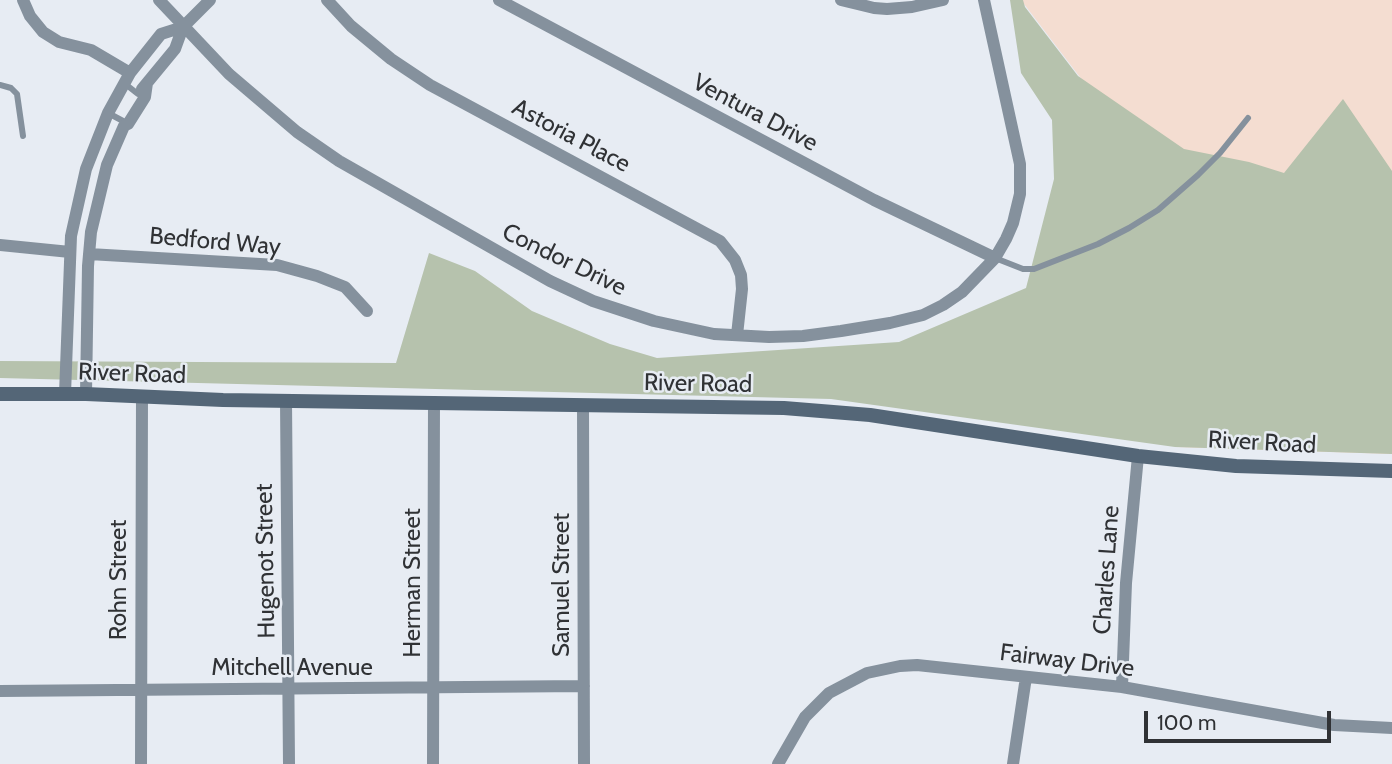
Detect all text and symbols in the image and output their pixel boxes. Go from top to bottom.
street label: Ventura Drive [688,68,822,158]
street label: Astoria Place [507,93,635,179]
street label: Condor Drive [497,218,631,302]
street label: Bedford Way [148,222,282,262]
street label: River Road [77,358,187,390]
street label: River Road [644,369,752,399]
street label: River Road [1207,426,1317,460]
street label: Hugenot Street [250,483,282,639]
street label: Charles Lane [1088,504,1126,636]
street label: Herman Street [399,508,427,658]
street label: Samuel Street [548,513,576,657]
street label: Rohn Street [105,520,133,640]
street label: Fairway Drive [998,638,1136,684]
street label: Mitchell Avenue [211,654,373,682]
scale bar [1147,698,1334,742]
text: 100 m [1157,710,1216,735]

